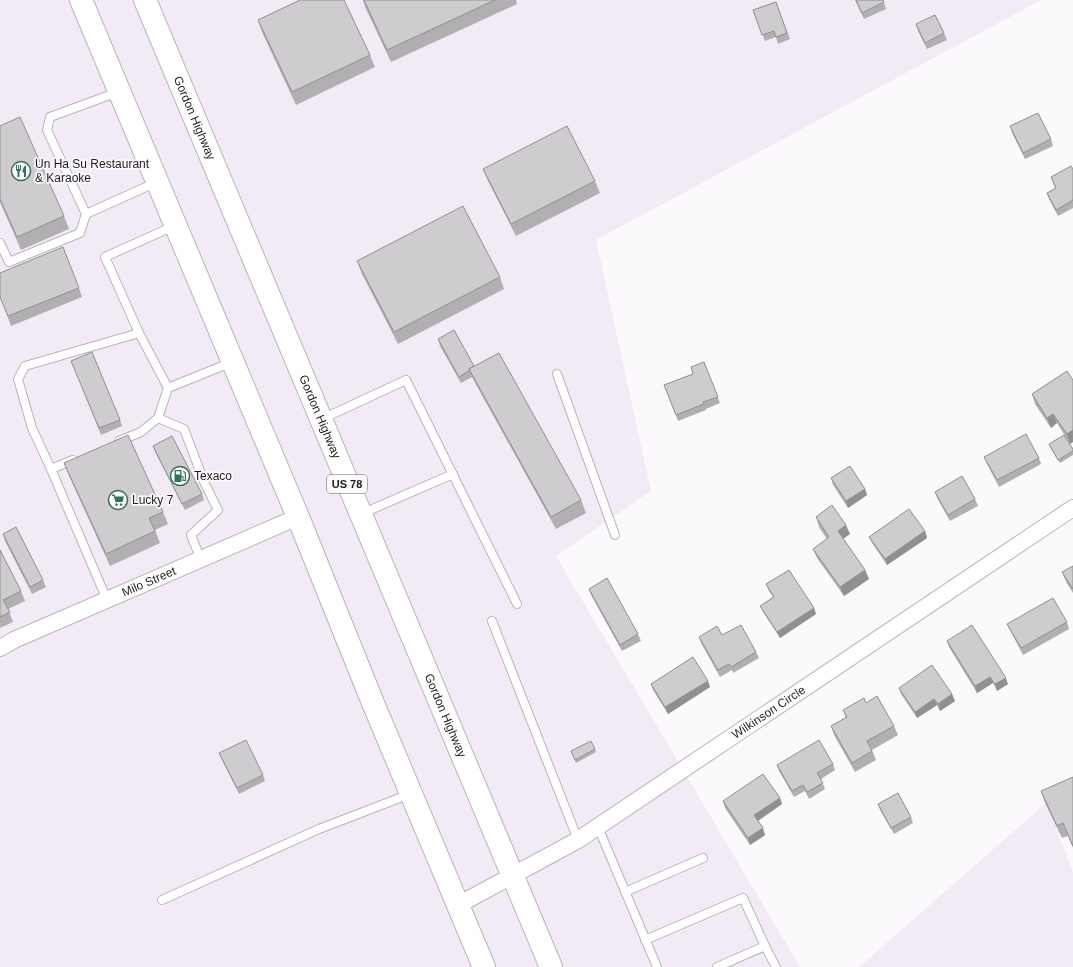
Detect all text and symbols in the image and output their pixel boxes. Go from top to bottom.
street label: Gordon Highway [171,74,218,162]
place label: Un Ha Su Restaurant & Karaoke [35,157,150,185]
restaurant icon: Un Ha Su Restaurant & Karaoke [10,160,32,182]
street label: Gordon Highway [296,373,344,461]
fuel station icon: Texaco [169,465,191,487]
place label: Texaco [194,469,232,483]
road number: US 78 [327,475,367,493]
supermarket icon: Lucky 7 [107,489,129,511]
place label: Lucky 7 [132,493,174,507]
street label: Milo Street [120,564,179,599]
street label: Gordon Highway [422,672,469,759]
street label: Wilkinson Circle [729,682,808,742]

